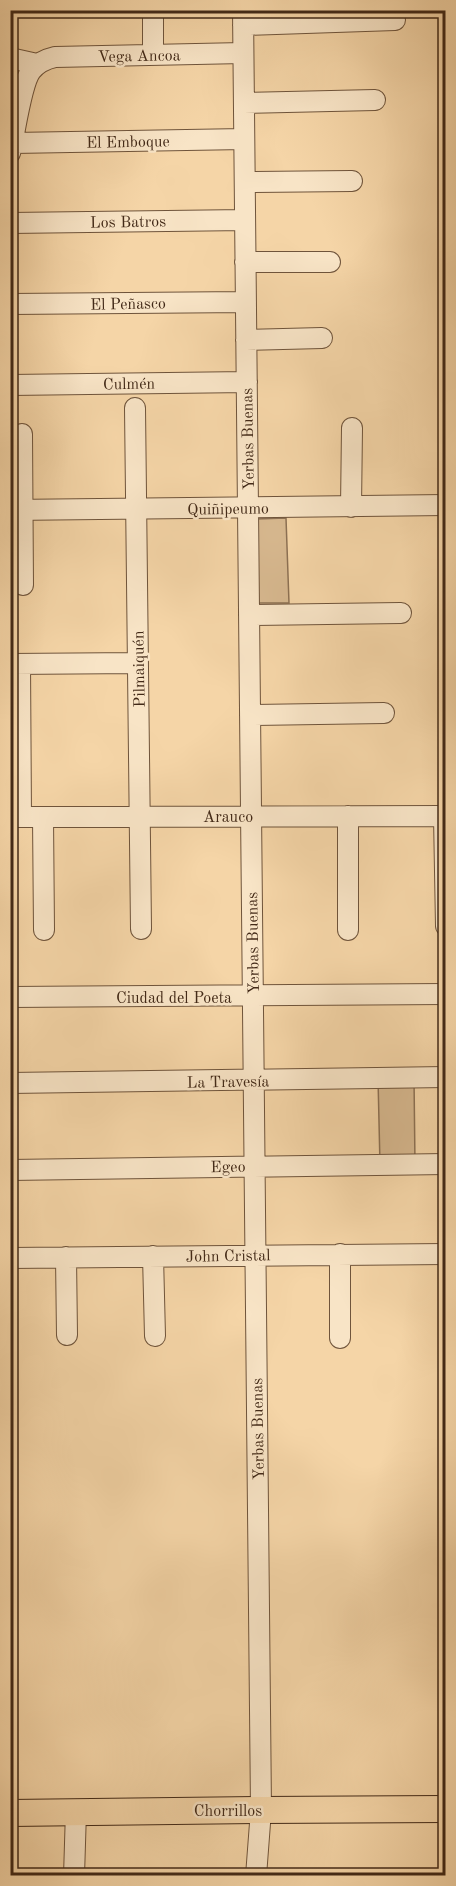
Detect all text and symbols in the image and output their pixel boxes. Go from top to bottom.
street label: Vega Ancoa [97,48,181,66]
street label: El Emboque [86,134,170,152]
street label: Los Batros [90,214,166,232]
street label: El Peñasco [90,296,166,314]
street label: Culmén [103,377,156,393]
street label: Yerbas Buenas [240,388,258,490]
street label: Quiñipeumo [187,501,269,519]
street label: Pilmaiquén [131,630,149,708]
street label: Arauco [203,810,253,826]
street label: Yerbas Buenas [245,892,263,994]
street label: Ciudad del Poeta [116,991,232,1007]
street label: La Travesía [187,1074,270,1092]
street label: Egeo [210,1160,246,1176]
street label: John Cristal [186,1248,271,1266]
street label: Yerbas Buenas [250,1378,268,1480]
street label: Chorrillos [194,1804,262,1820]

